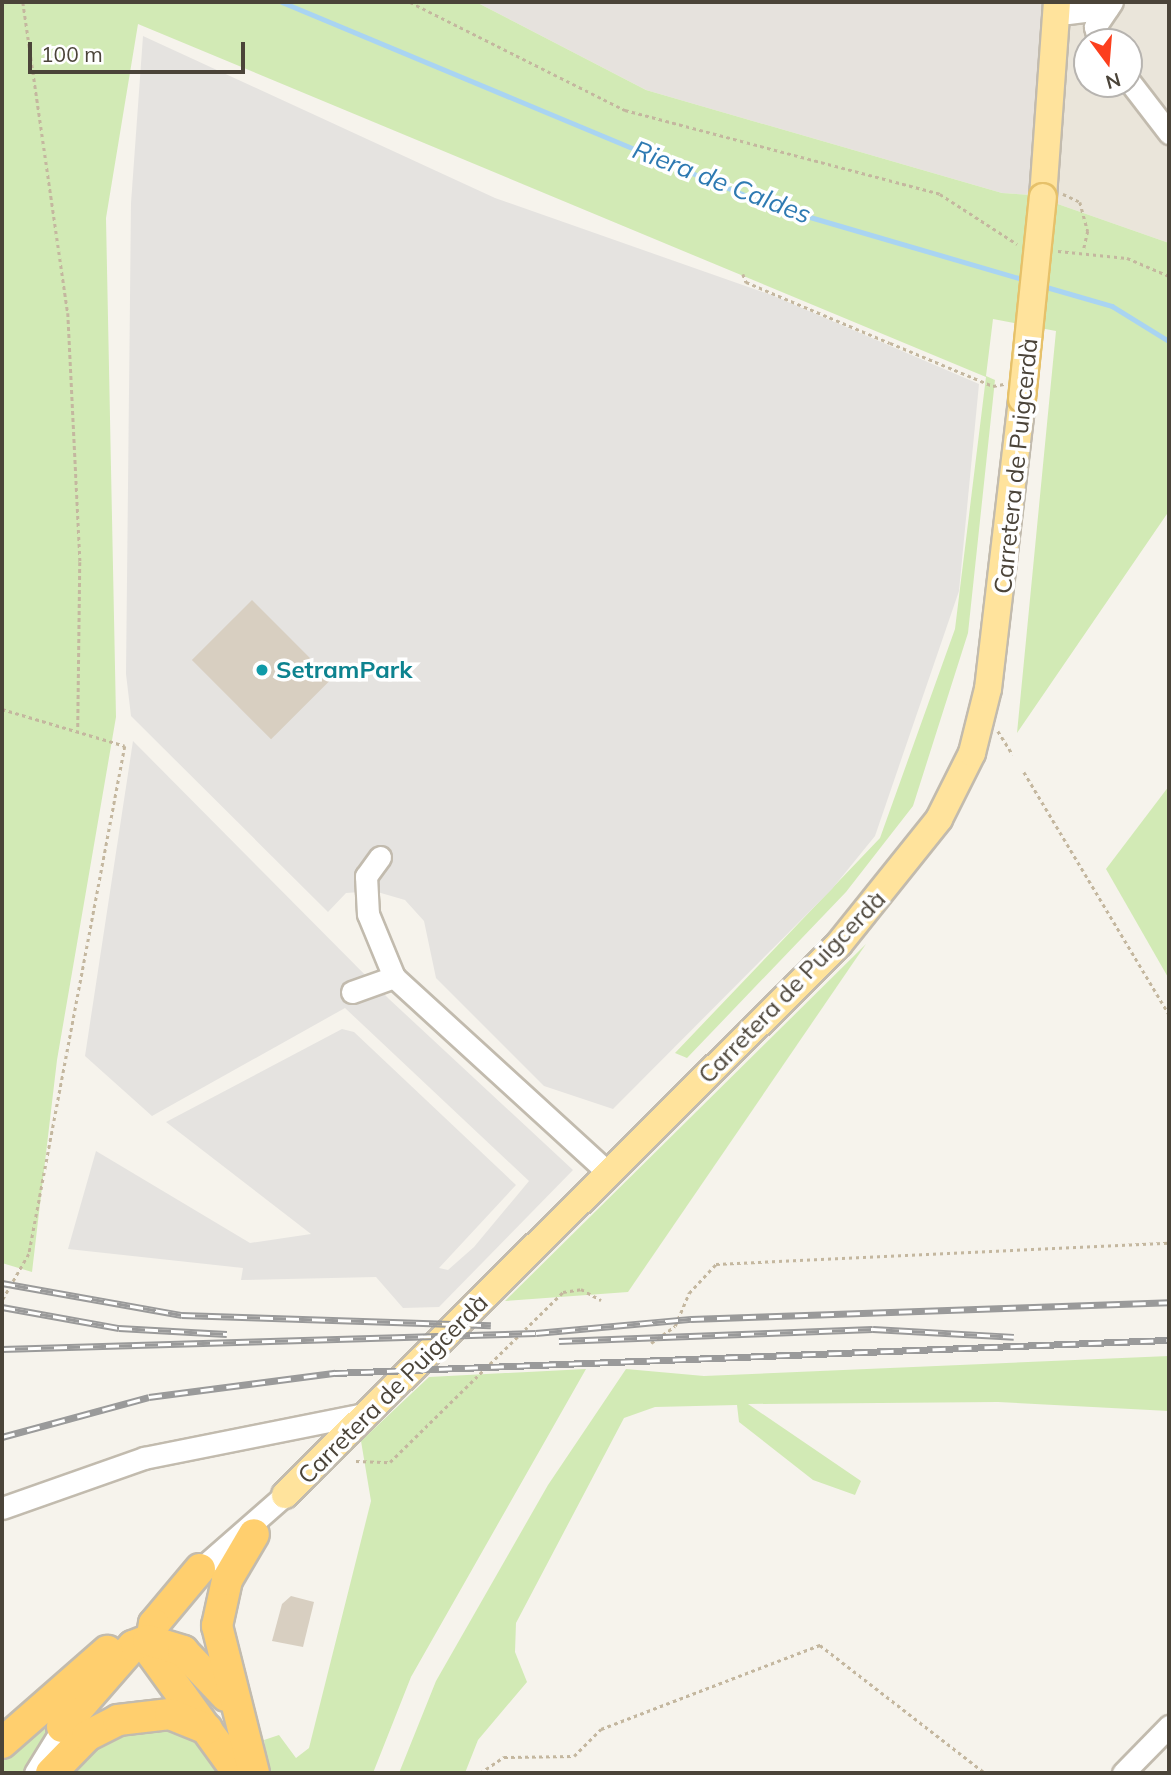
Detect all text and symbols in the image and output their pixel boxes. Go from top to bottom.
scale bar [32,28,248,72]
north arrow [1073,28,1143,98]
text: 100 m [41,41,103,67]
text: N [1103,68,1123,95]
water label: Riera de Caldes [628,134,816,230]
street label: Carretera de Puigcerdà [988,337,1044,595]
place label: SetramPark [276,656,412,684]
marker: SetramPark [254,662,270,678]
street label: Carretera de Puigcerdà [693,885,891,1089]
street label: Carretera de Puigcerdà [292,1288,494,1490]

